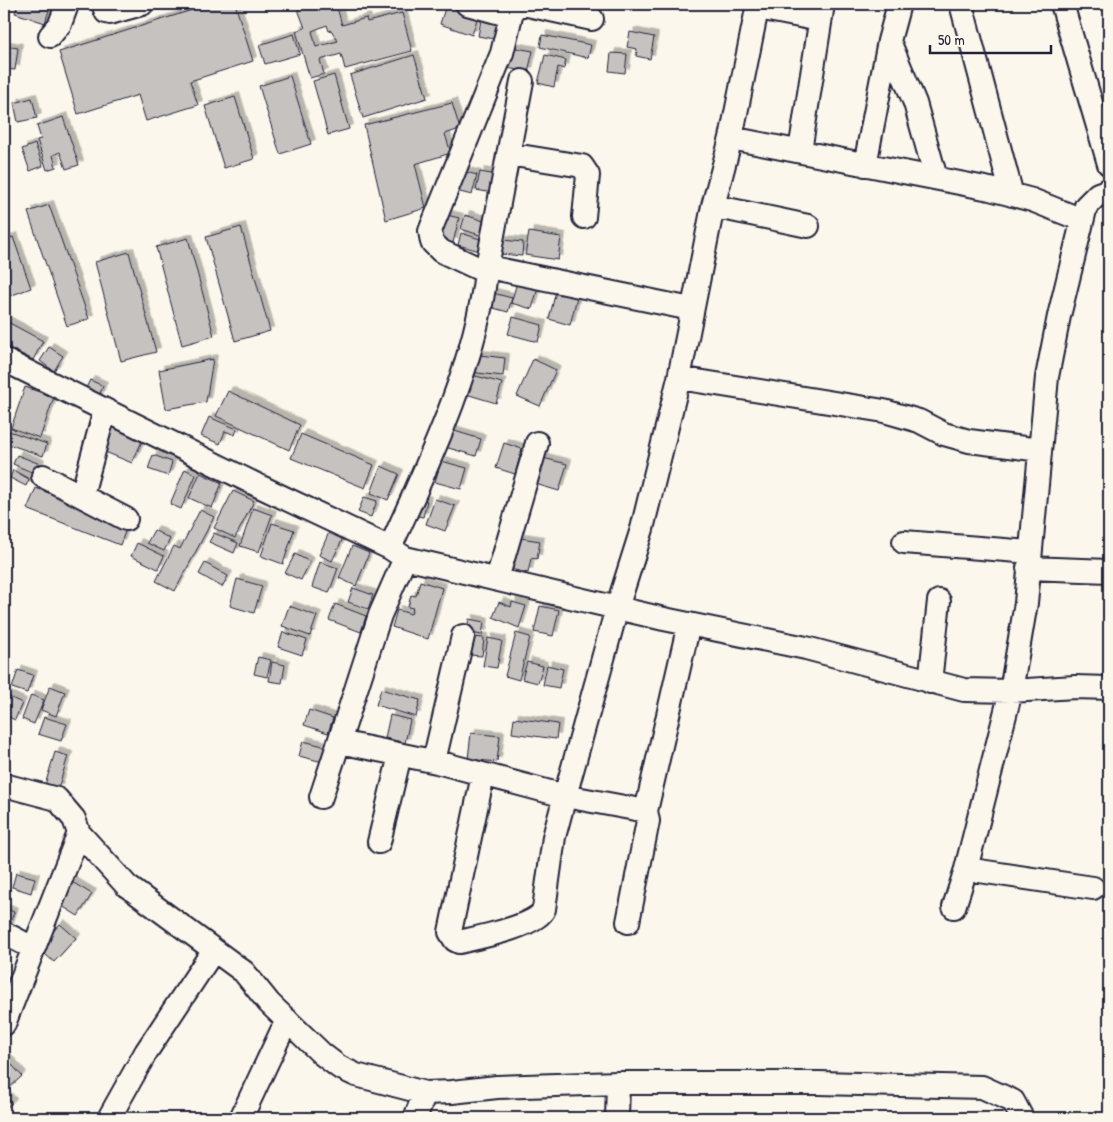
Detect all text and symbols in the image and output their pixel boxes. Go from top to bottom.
scale bar [930,22,1052,54]
text: 50 m [938,29,965,50]

